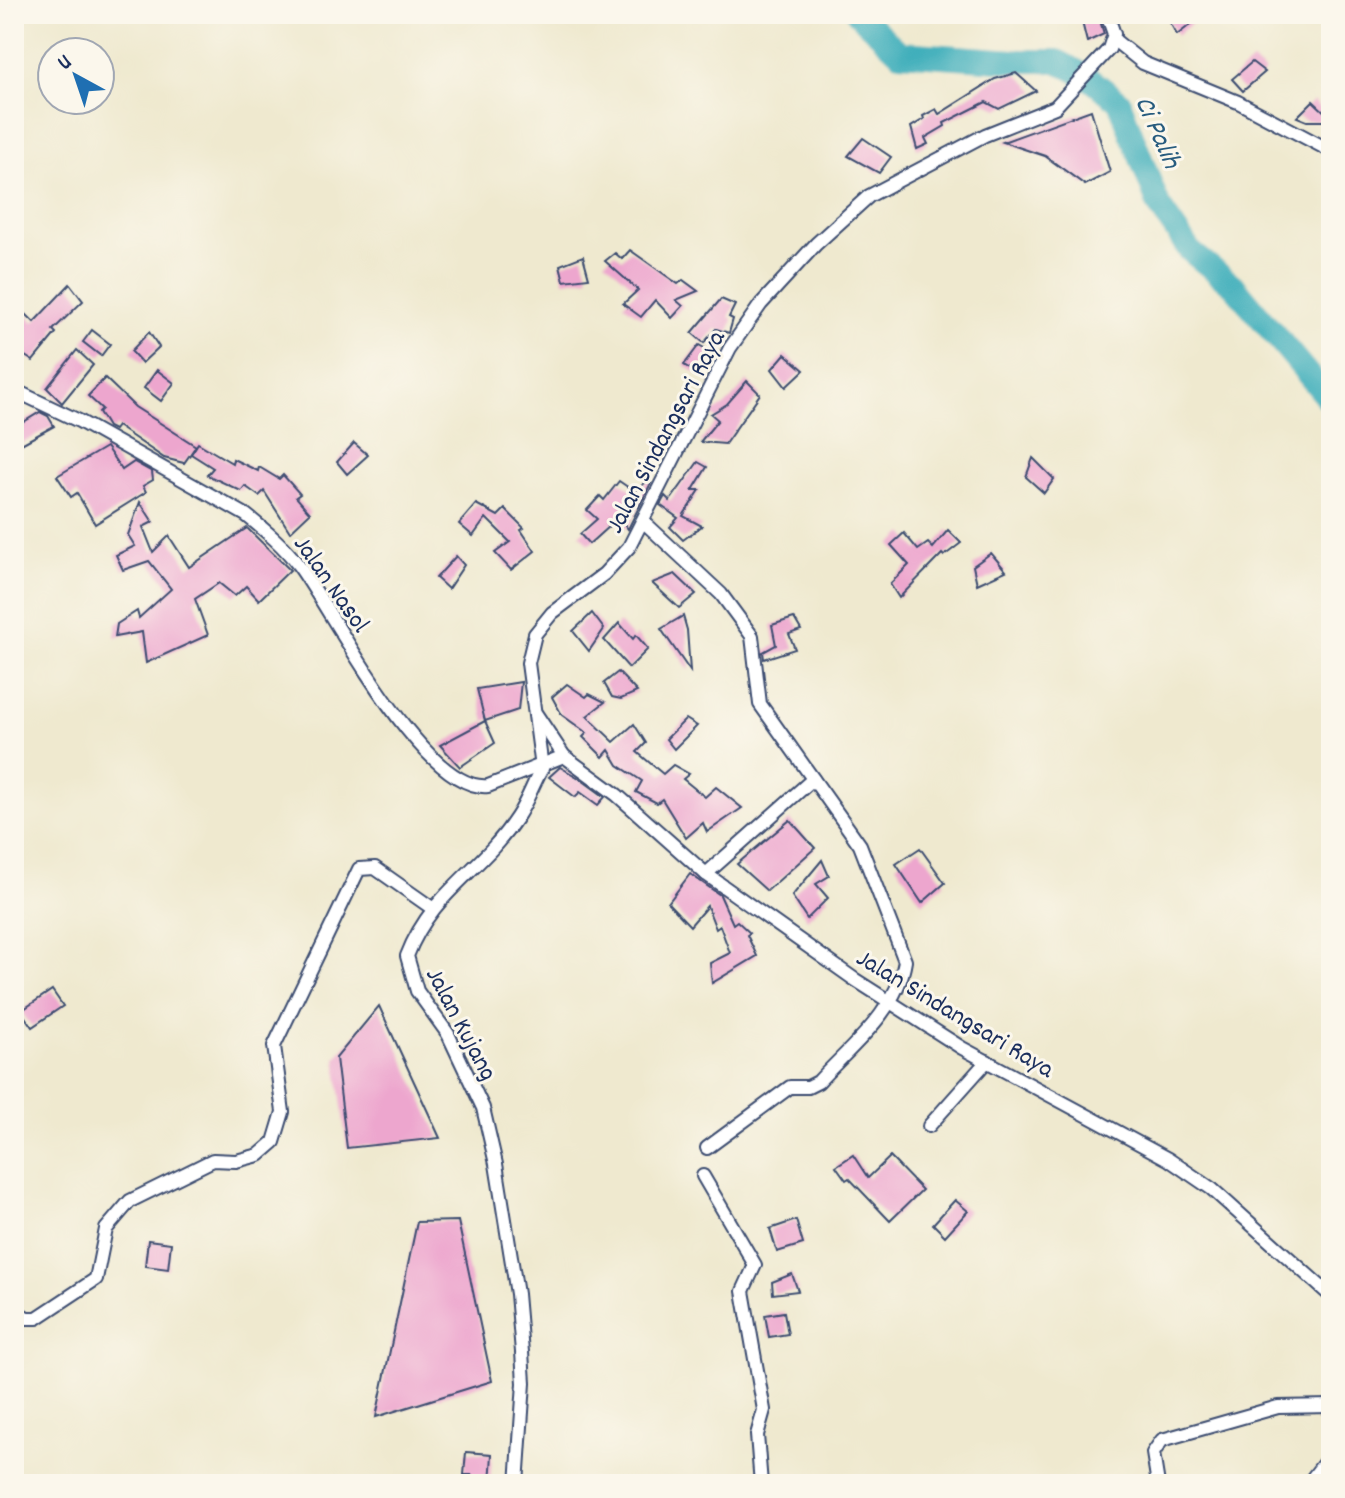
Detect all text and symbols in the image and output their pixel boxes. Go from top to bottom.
north arrow [36,36,116,116]
text: U [51,48,79,79]
water label: Ci Palih [1122,90,1190,177]
street label: Jalan Sindangsari Raya [598,324,737,541]
street label: Jalan Nasol [283,529,377,641]
street label: Jalan Sindangsari Raya [848,941,1061,1089]
street label: Jalan Kujang [415,961,505,1088]

